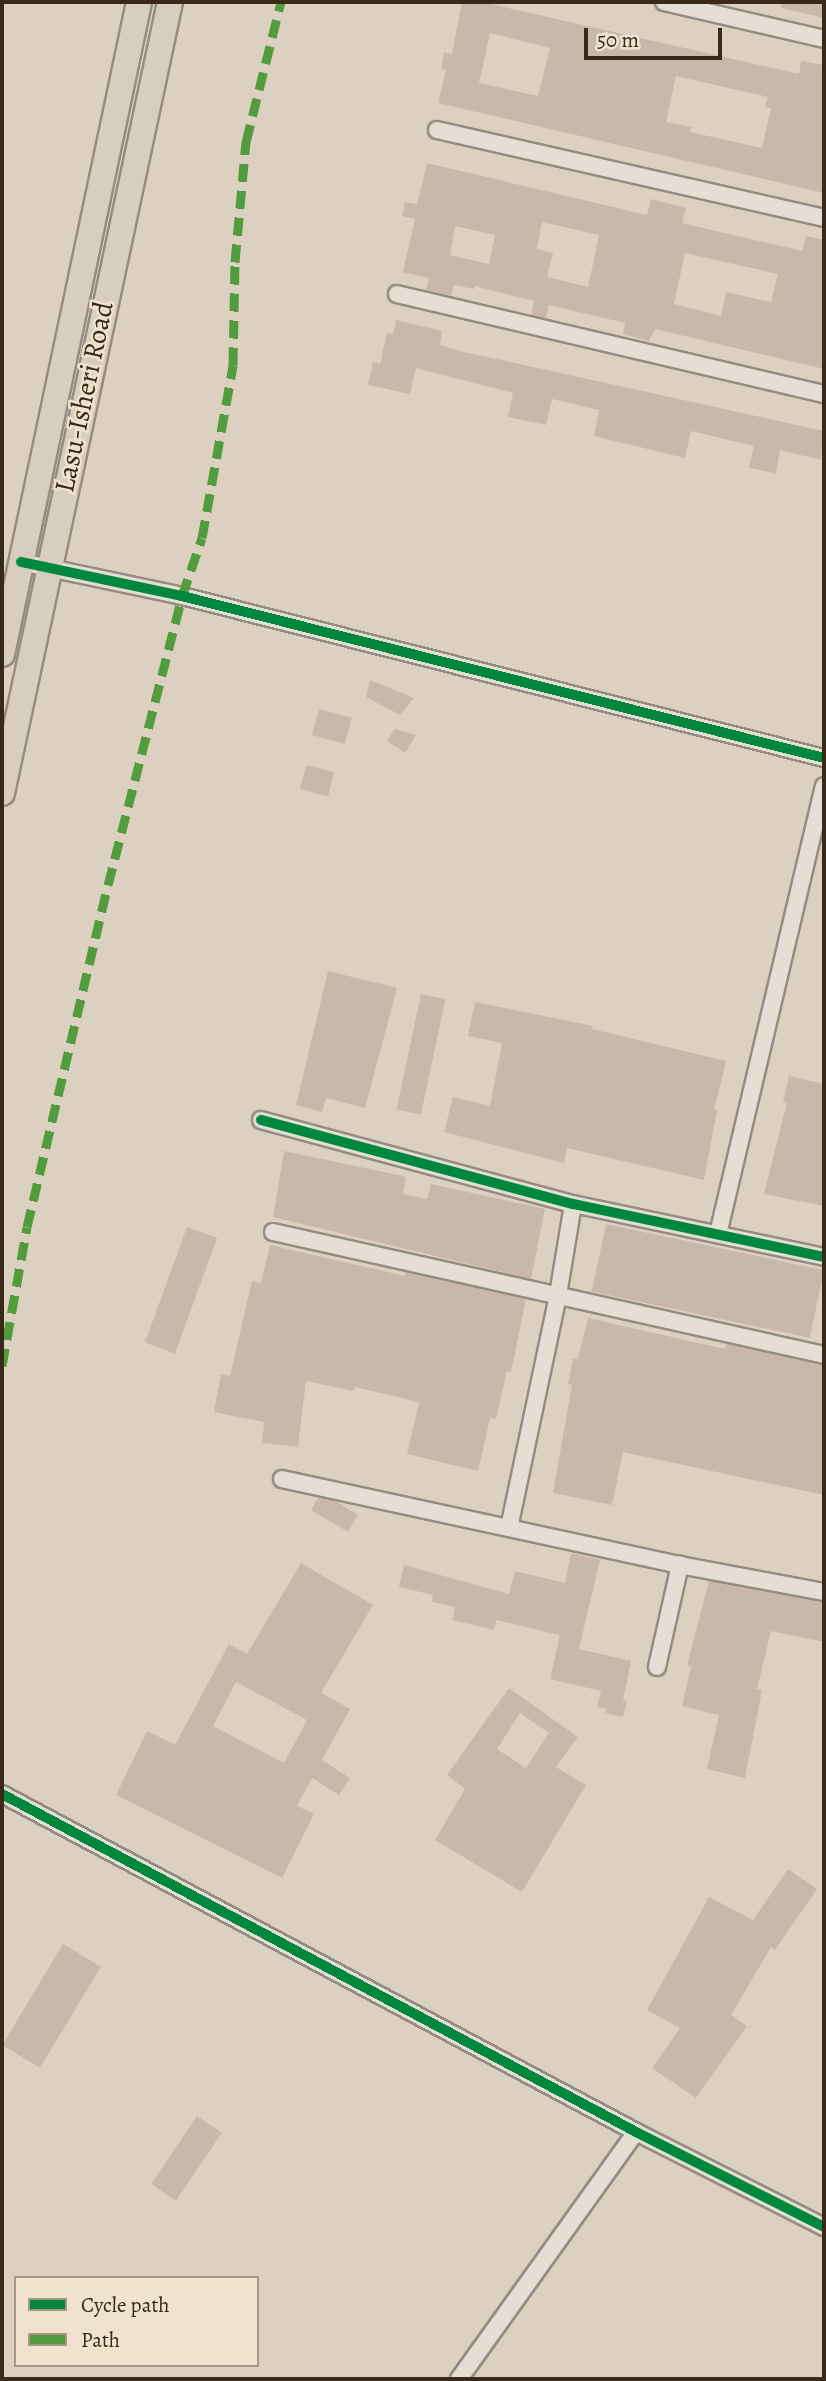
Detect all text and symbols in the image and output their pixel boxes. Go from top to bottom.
scale bar [588,14,726,58]
text: 50 m [597,26,639,54]
street label: Lasu-Isheri Road [47,299,121,495]
legend [14,2276,259,2367]
text: Cycle path [81,2291,170,2319]
text: Path [81,2326,120,2354]

